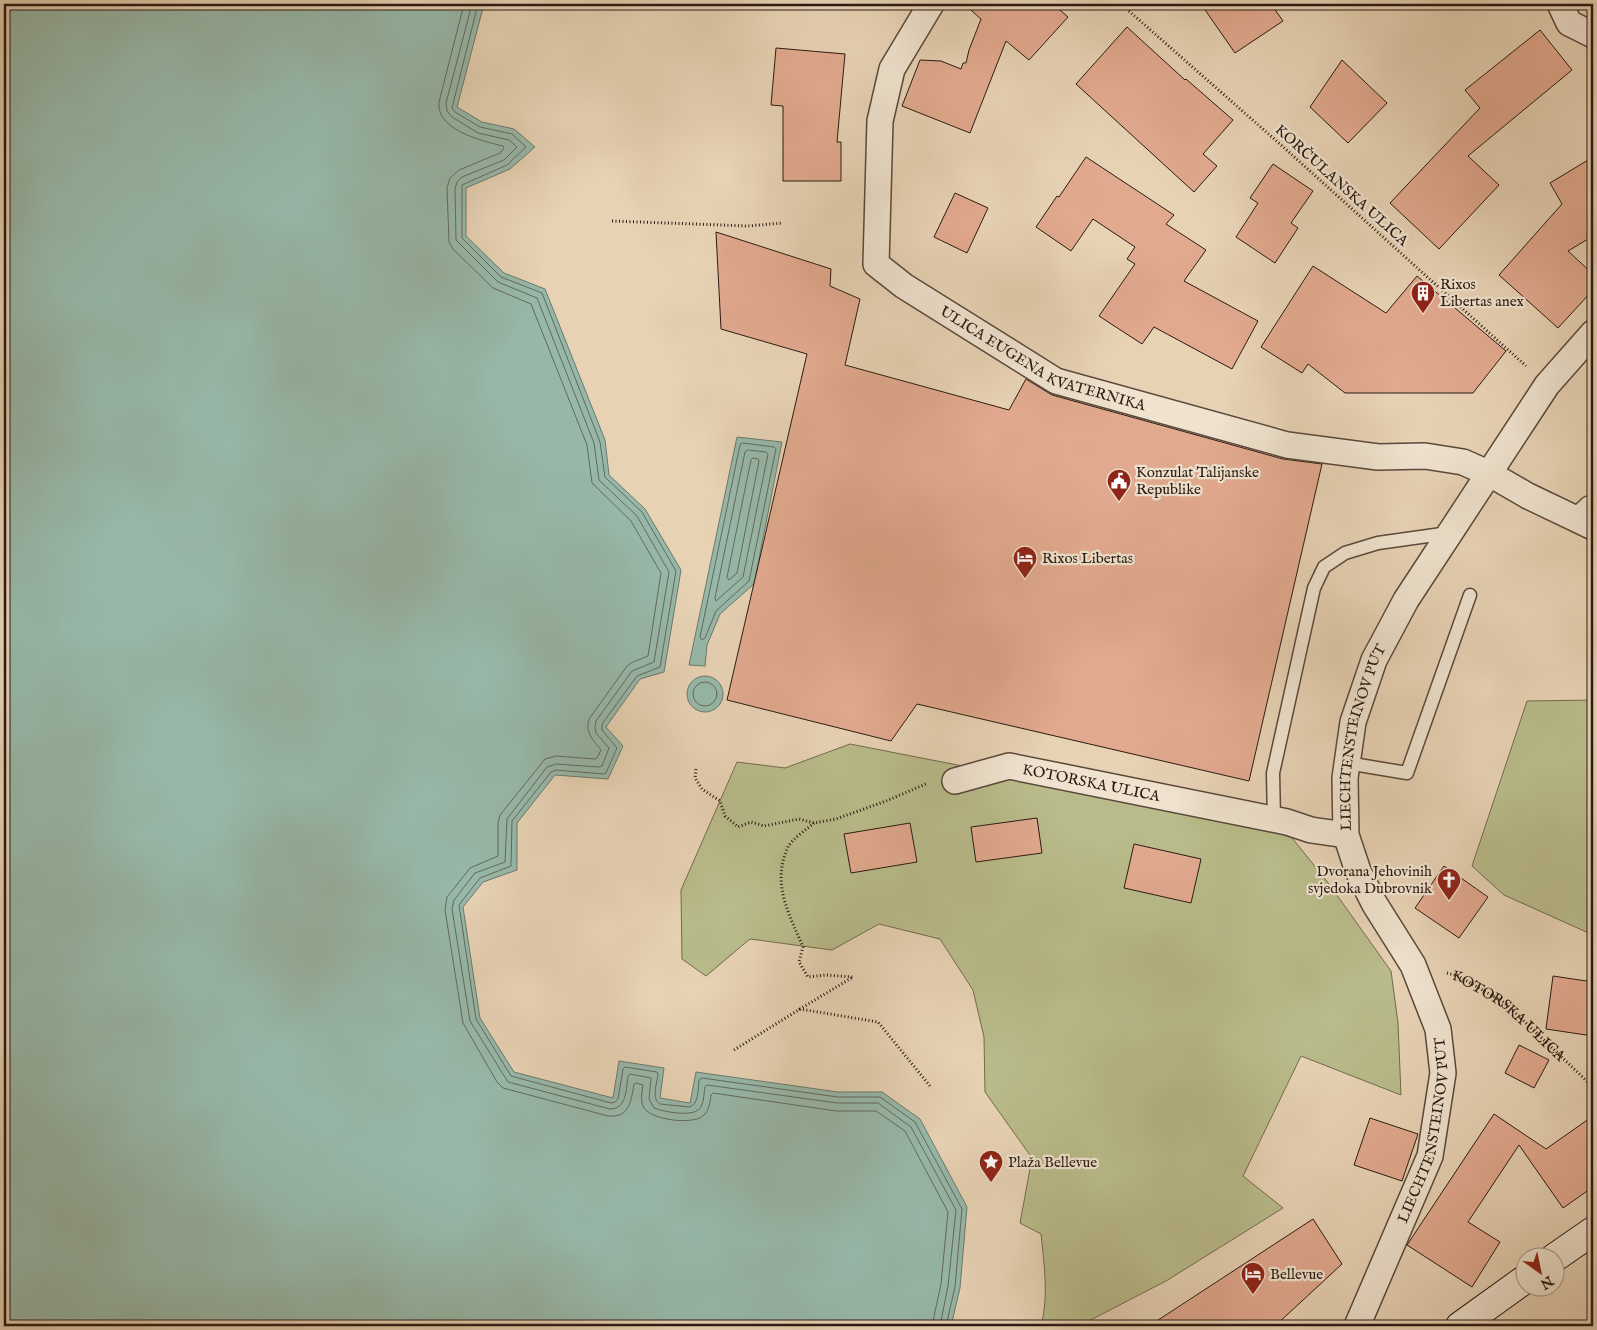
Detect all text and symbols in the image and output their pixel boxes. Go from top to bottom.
street label: KORČULANSKA ULICA [1271,120,1413,251]
place label: Rixos Libertas anex [1440,275,1525,311]
building icon: Rixos Libertas anex [1410,280,1436,314]
street label: ULICA EUGENA KVATERNIKA [936,302,1149,416]
place label: Konzulat Talijanske Republike [1136,463,1259,499]
public building icon: Konzulat Talijanske Republike [1106,468,1132,502]
hotel icon: Rixos Libertas [1012,545,1038,579]
place label: Rixos Libertas [1042,549,1133,568]
street label: LIECHTENSTEINOV PUT [1336,641,1391,831]
street label: KOTORSKA ULICA [1021,760,1163,806]
place label: Dvorana Jehovinih svjedoka Dubrovnik [1308,862,1433,898]
church icon: Dvorana Jehovinih svjedoka Dubrovnik [1436,867,1462,901]
street label: KOTORSKA ULICA [1450,966,1570,1066]
street label: LIECHTENSTEINOV PUT [1393,1036,1453,1226]
place icon: Plaža Bellevue [978,1149,1004,1183]
place label: Plaža Bellevue [1008,1153,1097,1172]
north arrow [1514,1248,1564,1298]
hotel icon: Bellevue [1240,1261,1266,1295]
place label: Bellevue [1270,1265,1323,1284]
text: N [1537,1271,1557,1293]

